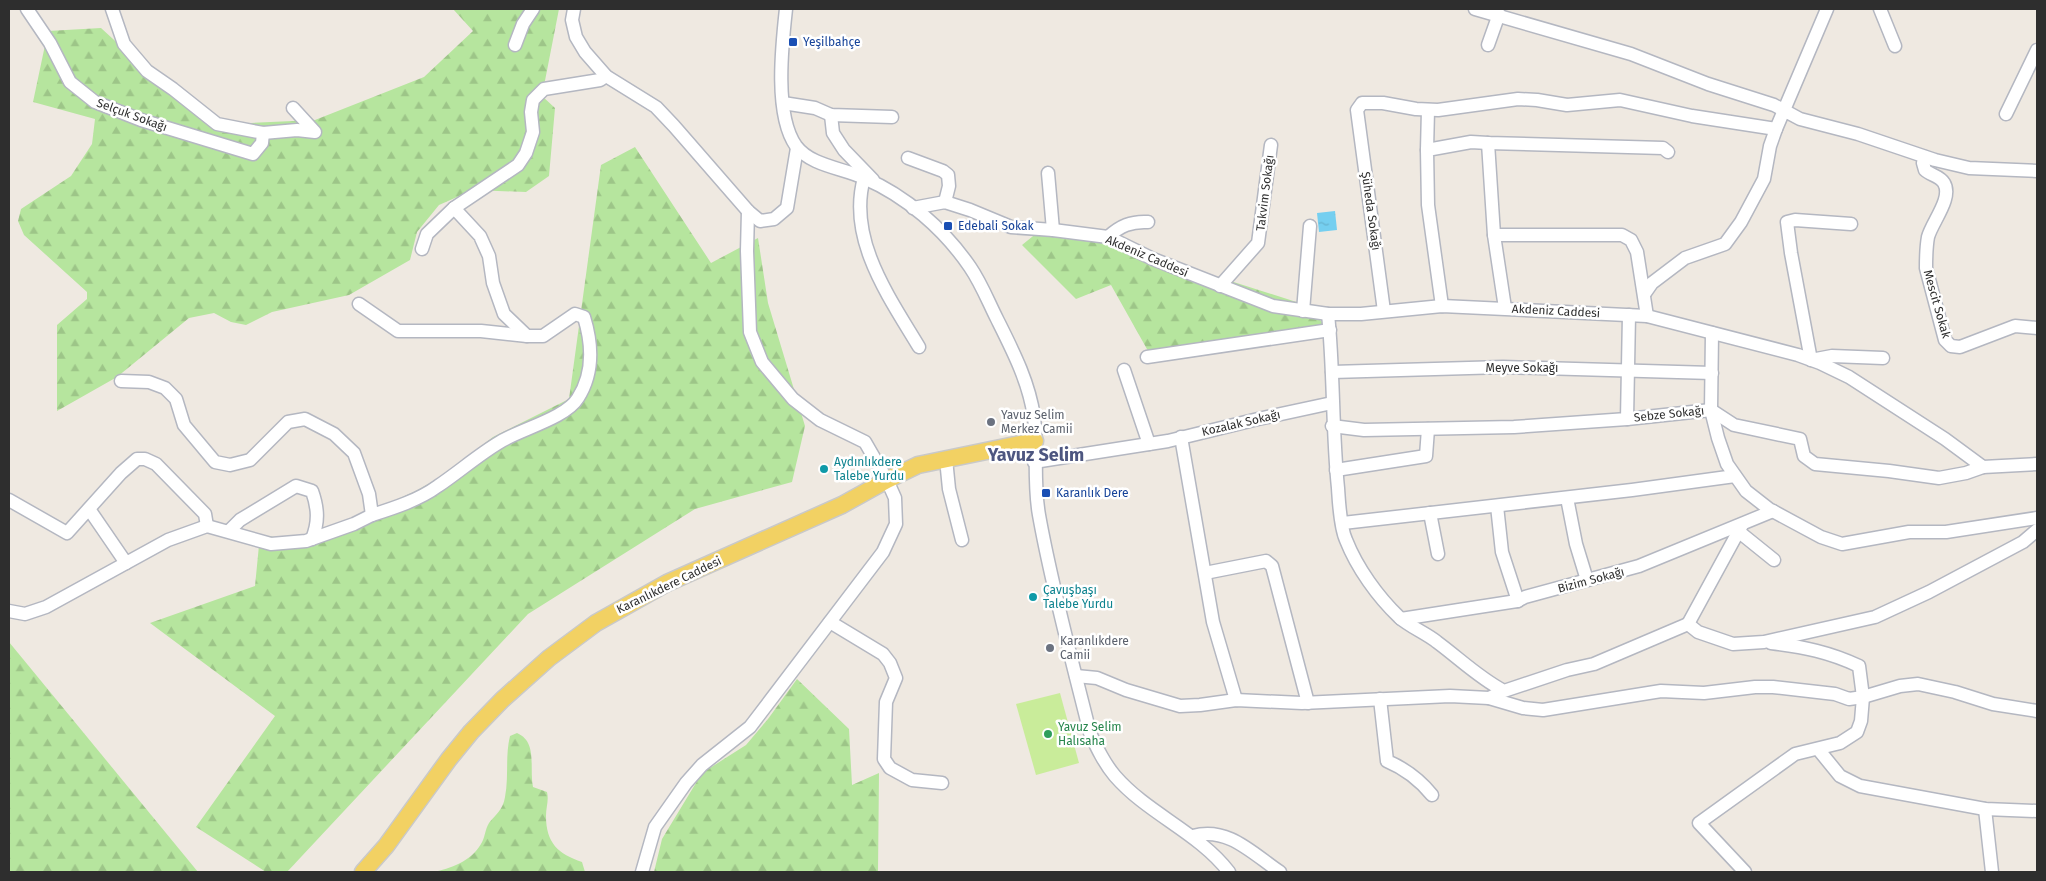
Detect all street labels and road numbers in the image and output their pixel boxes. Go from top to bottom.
street label: Selçuk Sokağı [95,96,169,134]
street label: Takvim Sokağı [1253,154,1277,232]
street label: Şüheda Sokağı [1359,171,1383,251]
street label: Akdeniz Caddesi [1104,232,1190,280]
street label: Mescit Sokak [1921,268,1954,341]
street label: Akdeniz Caddesi [1511,302,1601,320]
street label: Meyve Sokağı [1486,361,1558,375]
street label: Sebze Sokağı [1633,403,1705,425]
street label: Kozalak Sokağı [1200,407,1282,439]
street label: Karanlıkdere Caddesi [614,554,724,616]
street label: Bizim Sokağı [1556,564,1626,596]

